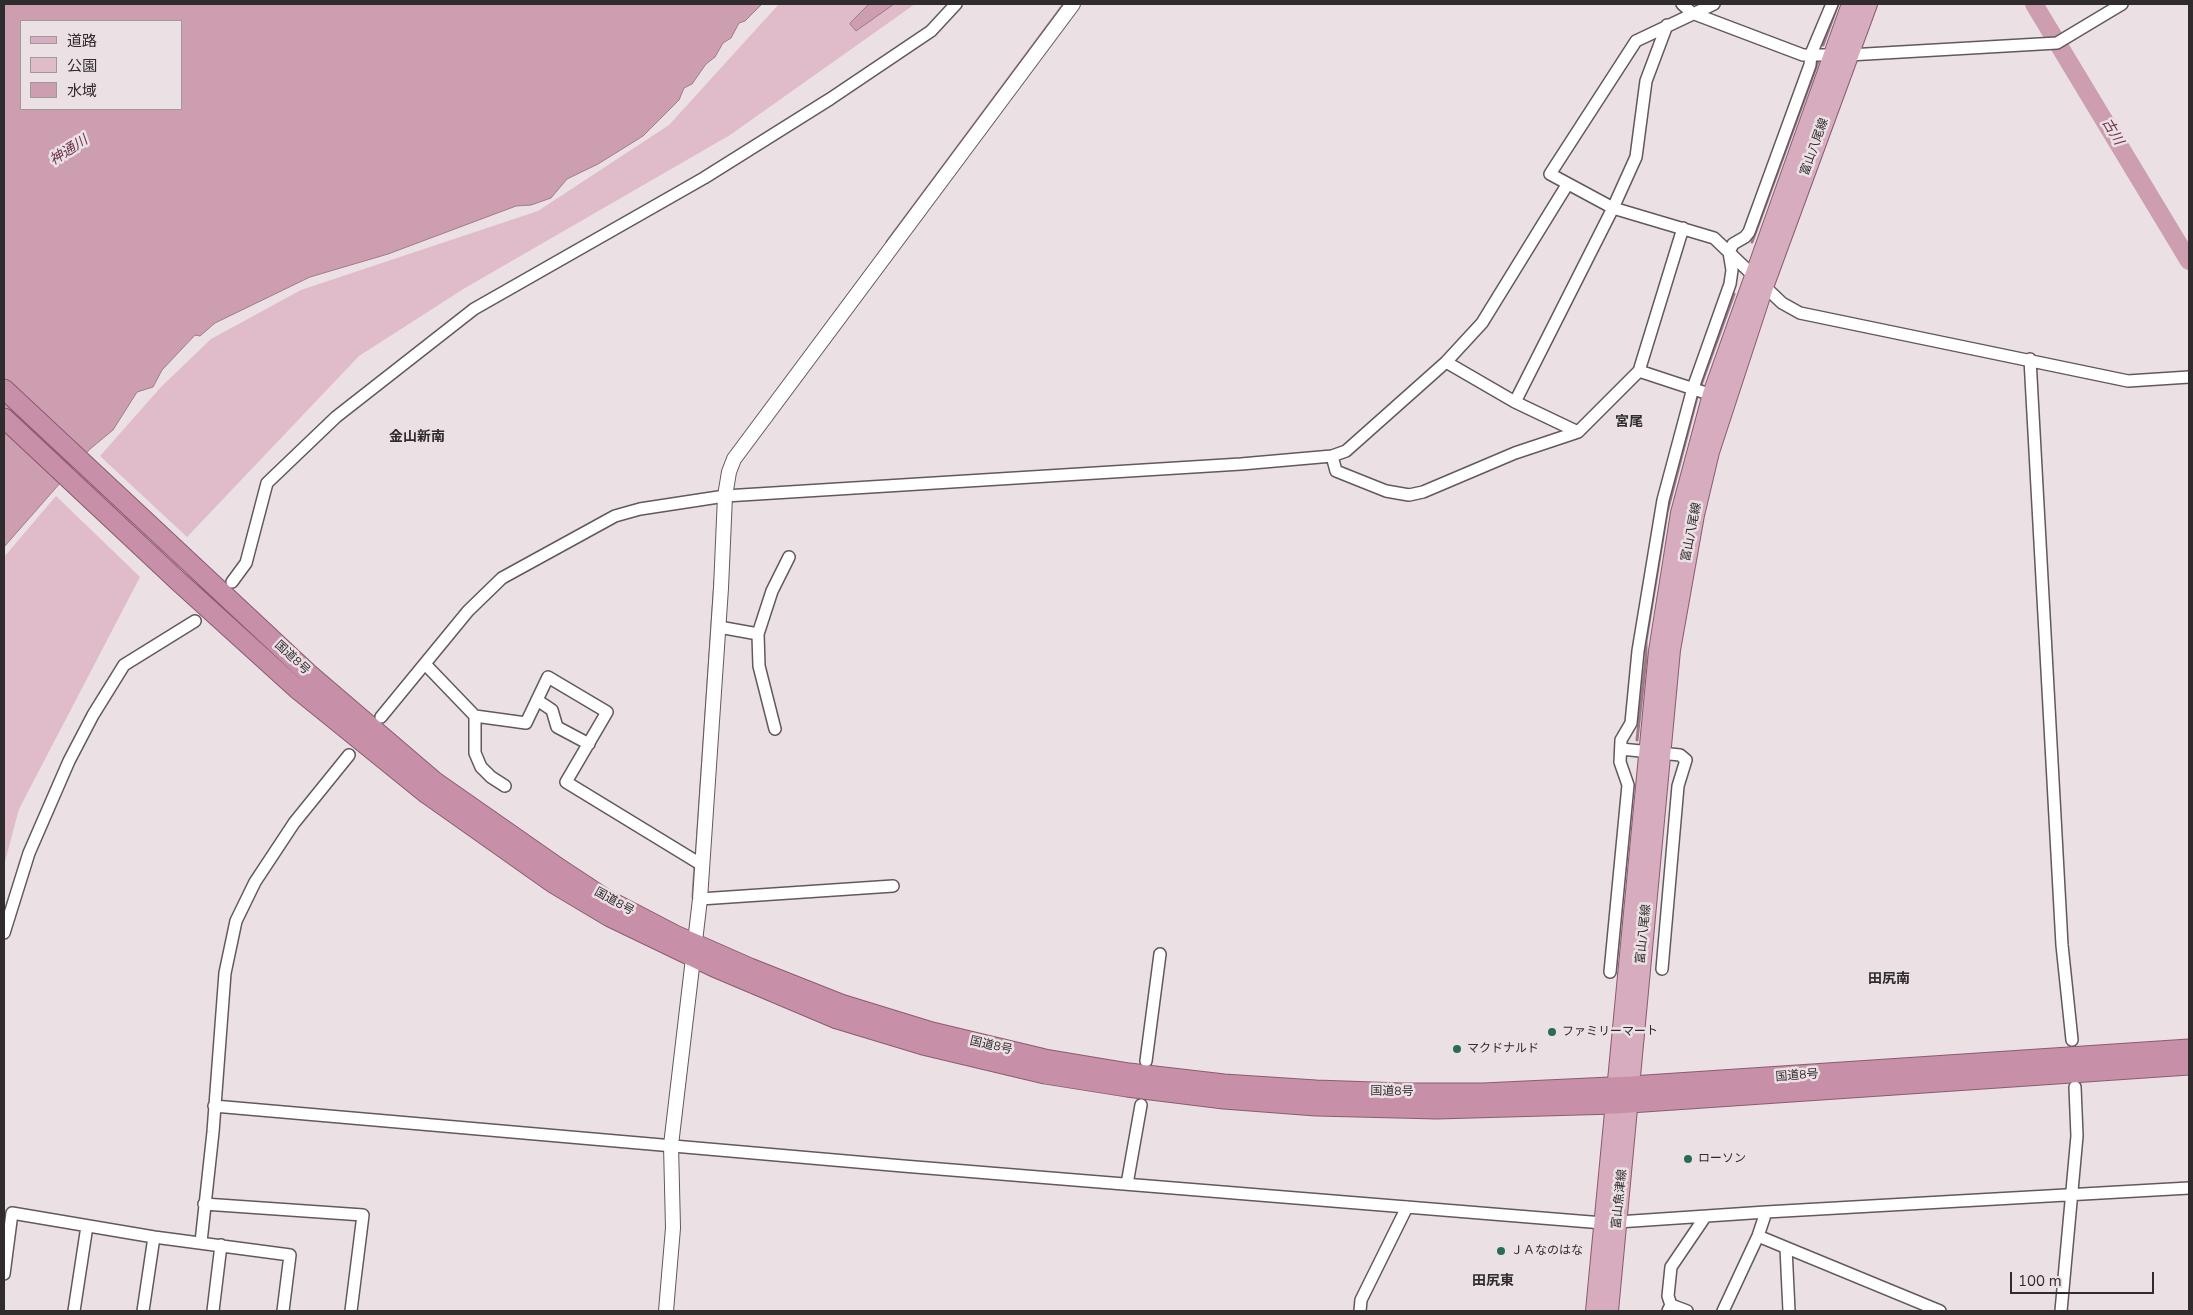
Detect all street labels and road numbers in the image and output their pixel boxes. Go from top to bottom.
street label: 富山八尾線 [1798,116,1832,178]
street label: 富山八尾線 [1679,501,1705,563]
street label: 国道8号 [271,638,313,678]
street label: 国道8号 [592,885,636,919]
street label: 富山八尾線 [1634,903,1654,965]
street label: 国道8号 [968,1034,1014,1058]
street label: 国道8号 [1775,1067,1819,1085]
street label: 国道8号 [1370,1084,1414,1100]
street label: 富山魚津線 [1610,1168,1630,1230]

